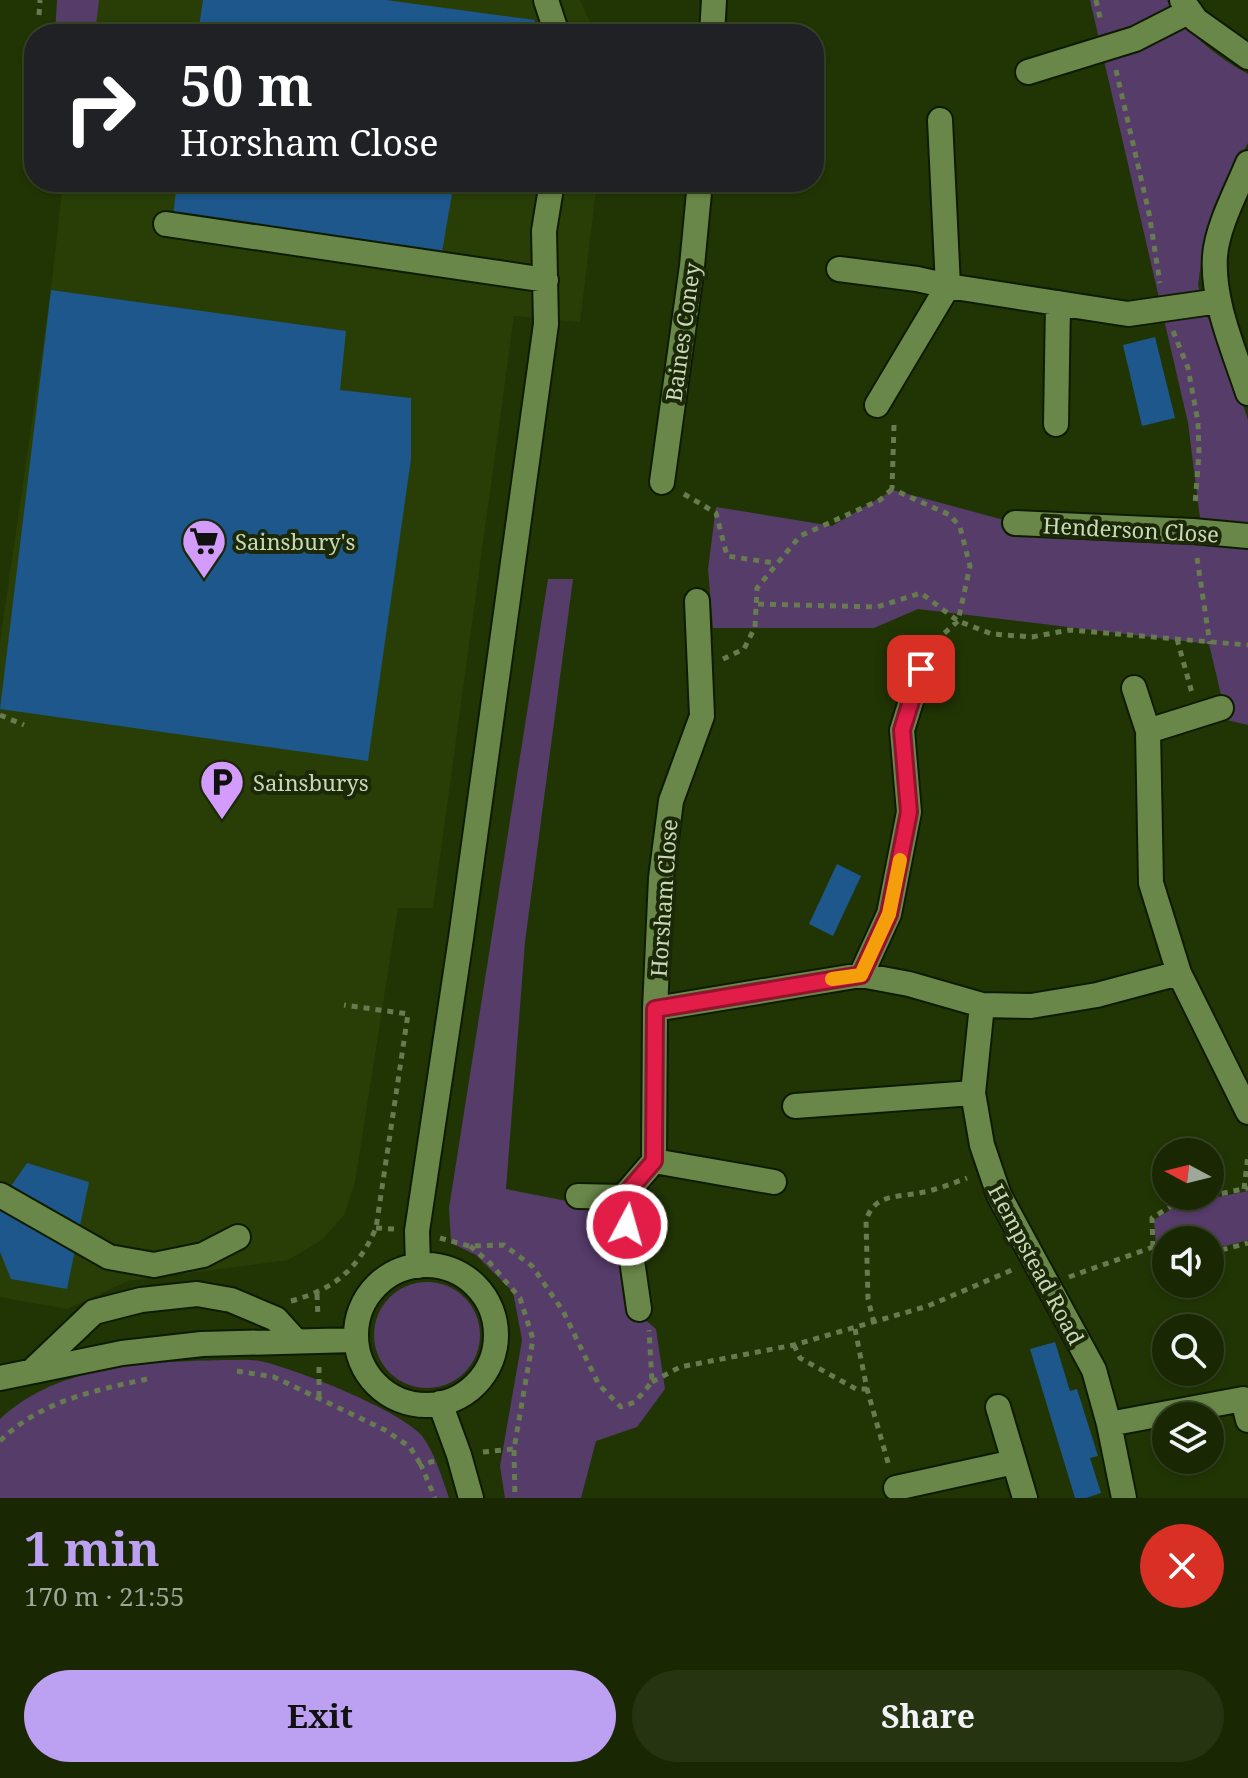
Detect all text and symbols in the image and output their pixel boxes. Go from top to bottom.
text: 50 m [180,46,313,122]
icon: right [48,56,152,160]
text: Horsham Close [180,118,439,167]
street label: Baines Coney [657,260,707,403]
street label: Henderson Close [1042,509,1220,549]
supermarket icon: Sainsbury's [180,517,228,580]
place label: Sainsbury's [235,526,356,556]
pin [887,635,955,703]
icon: arrive [899,647,943,691]
parking icon: Sainsburys [198,758,246,821]
place label: Sainsburys [253,767,369,797]
street label: Horsham Close [643,818,683,978]
north arrow [1152,1138,1224,1210]
map controls [1152,1138,1224,1474]
street label: Hempstead Road [982,1179,1092,1350]
position arrow [585,1183,669,1267]
button: sound [1152,1226,1224,1298]
button: search [1152,1314,1224,1386]
button: layers [1152,1402,1224,1474]
text: 1 min [24,1515,160,1580]
button: close [1140,1524,1224,1608]
text: 170 m · 21:55 [24,1578,185,1614]
button: Exit [24,1670,616,1762]
button: Share [632,1670,1224,1762]

